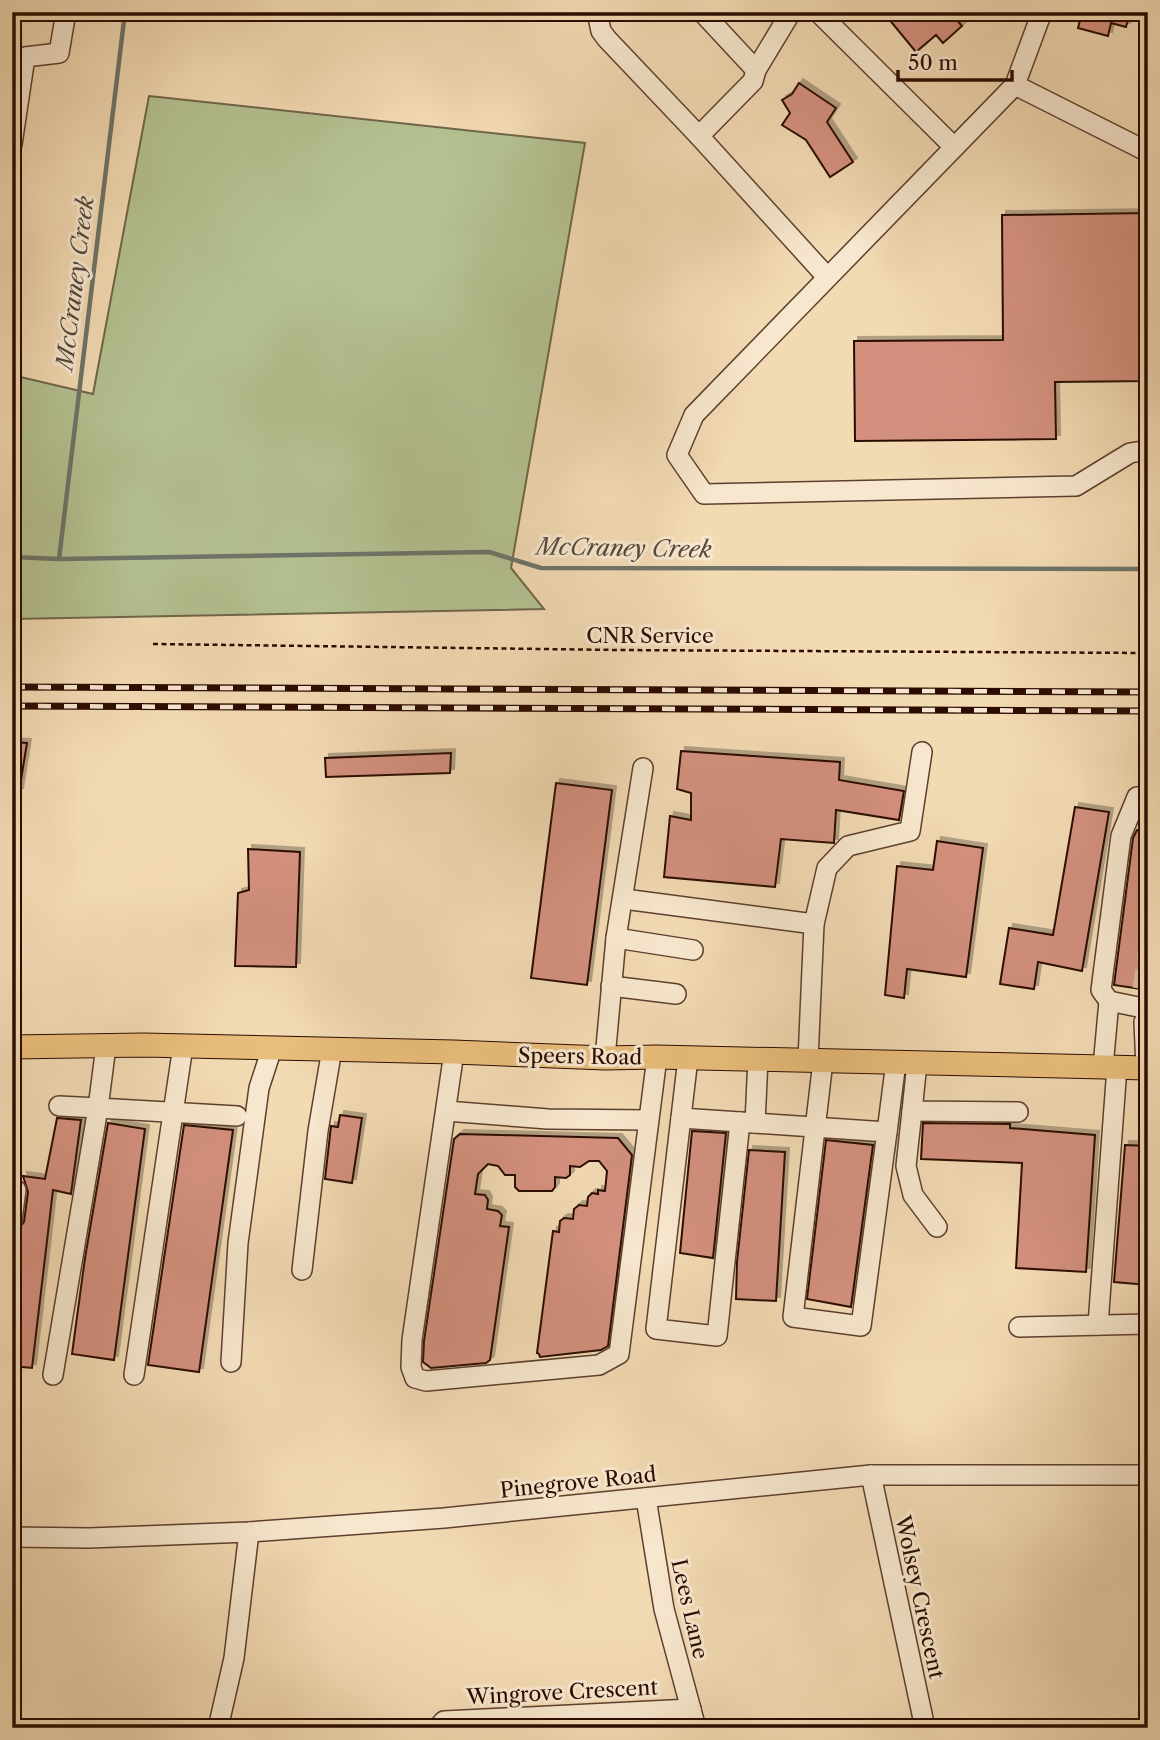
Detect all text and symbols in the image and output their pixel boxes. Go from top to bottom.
scale bar [898,38,1011,82]
text: 50 m [908,50,958,75]
water label: McCraney Creek [50,194,100,375]
water label: McCraney Creek [533,532,712,564]
street label: CNR Service [586,623,714,648]
street label: Speers Road [518,1042,643,1070]
street label: Pinegrove Road [499,1461,658,1503]
street label: Wolsey Crescent [890,1512,950,1682]
street label: Lees Lane [666,1557,714,1661]
street label: Wingrove Crescent [465,1674,659,1710]

